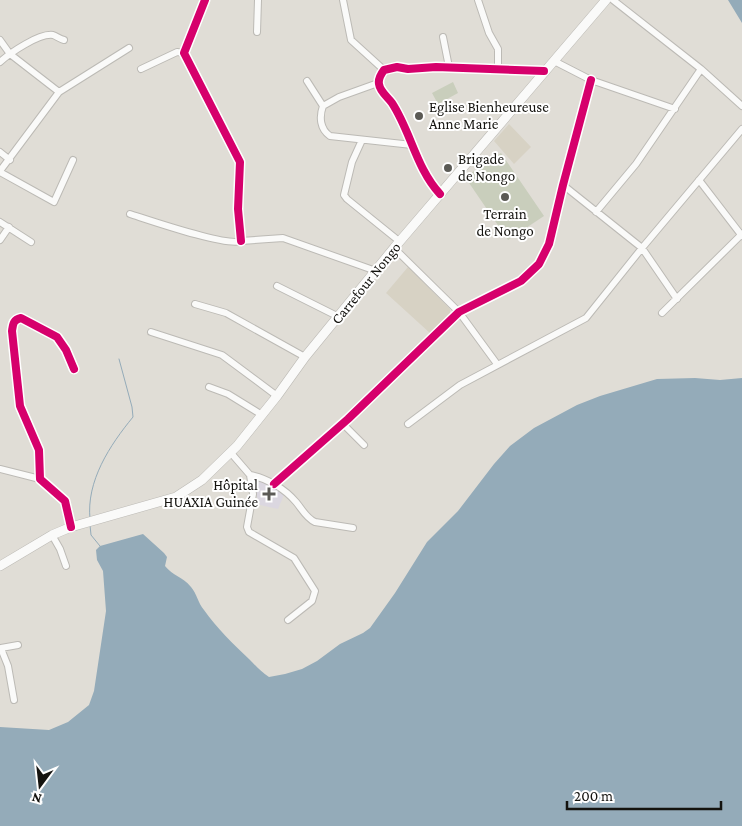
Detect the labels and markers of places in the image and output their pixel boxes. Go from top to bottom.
place label: Eglise Bienheureuse Anne Marie [429,99,549,132]
marker: Eglise Bienheureuse Anne Marie [413,110,425,122]
place label: Brigade de Nongo [458,151,515,185]
marker: Brigade de Nongo [442,162,454,174]
marker: Terrain de Nongo [499,191,511,203]
place label: Terrain de Nongo [476,206,534,240]
place label: Hôpital HUAXIA Guinée [164,477,258,510]
marker: Hôpital HUAXIA Guinée [262,487,276,501]

